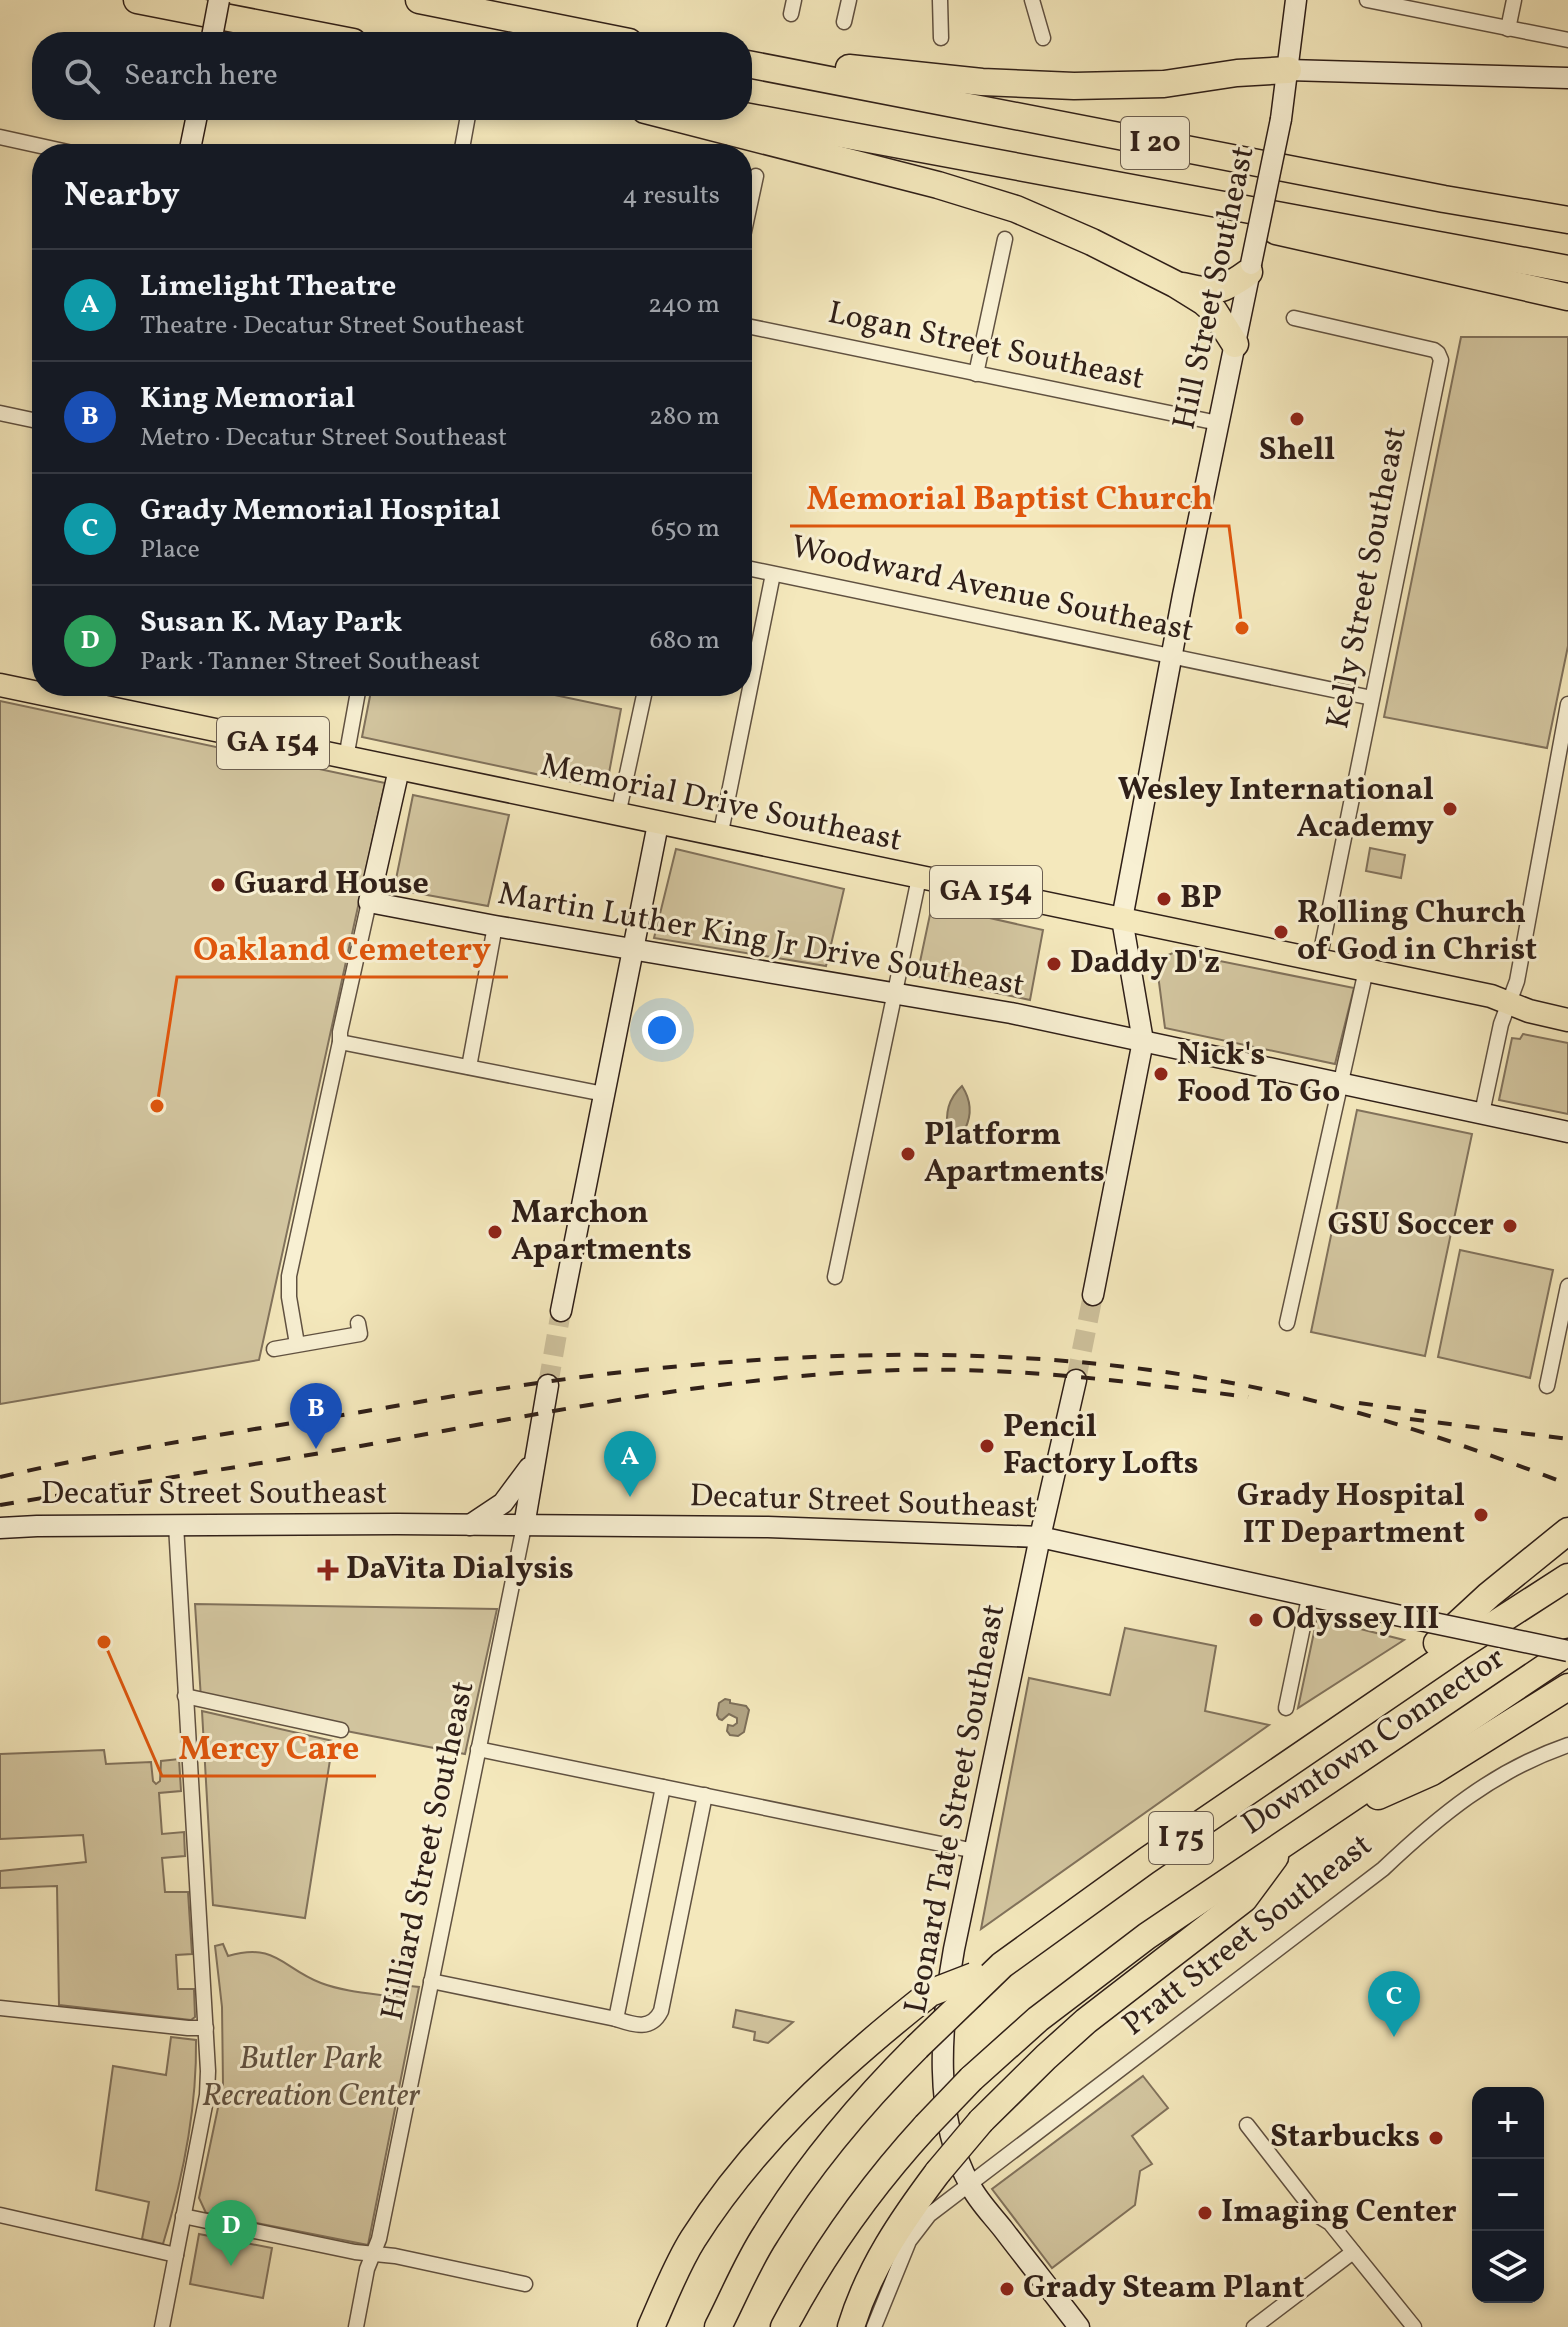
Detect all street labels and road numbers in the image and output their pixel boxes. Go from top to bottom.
road number: I 20 [1121,117,1189,169]
street label: Hill Street Southeast [1163,142,1267,434]
street label: Logan Street Southeast [824,292,1148,402]
street label: Kelly Street Southeast [1317,423,1419,733]
street label: Woodward Avenue Southeast [787,526,1197,654]
road number: GA 154 [217,717,329,769]
street label: Memorial Drive Southeast [536,744,906,864]
road number: GA 154 [930,866,1042,918]
street label: Martin Luther King Jr Drive Southeast [494,873,1028,1009]
street label: Decatur Street Southeast [41,1473,387,1517]
street label: Decatur Street Southeast [689,1475,1037,1531]
street label: Leonard Tate Street Southeast [895,1601,1017,2017]
street label: Downtown Connector [1234,1637,1514,1847]
street label: Hilliard Street Southeast [372,1677,486,2025]
road number: I 75 [1149,1812,1213,1864]
street label: Pratt Street Southeast [1114,1825,1382,2047]

